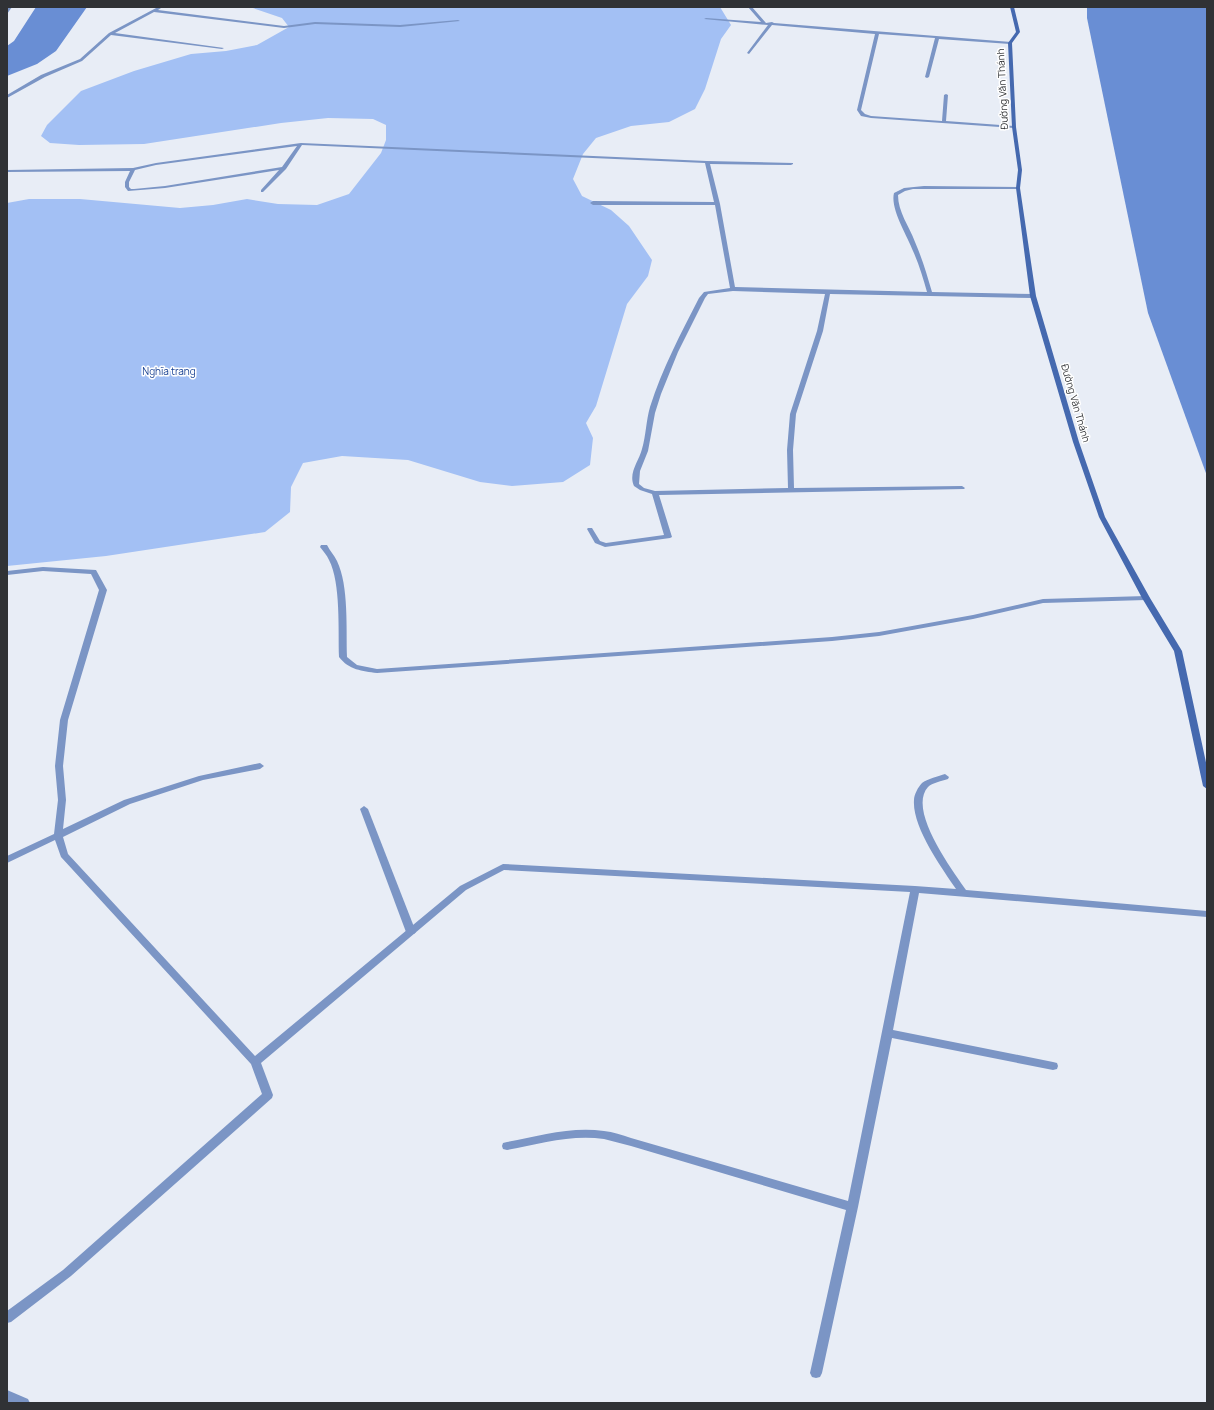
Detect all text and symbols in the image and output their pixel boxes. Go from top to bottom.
street label: Đường Văn Thánh [993,48,1011,130]
street label: Đường Văn Thánh [1058,362,1094,444]
park label: Nghĩa trang [142,364,196,378]

